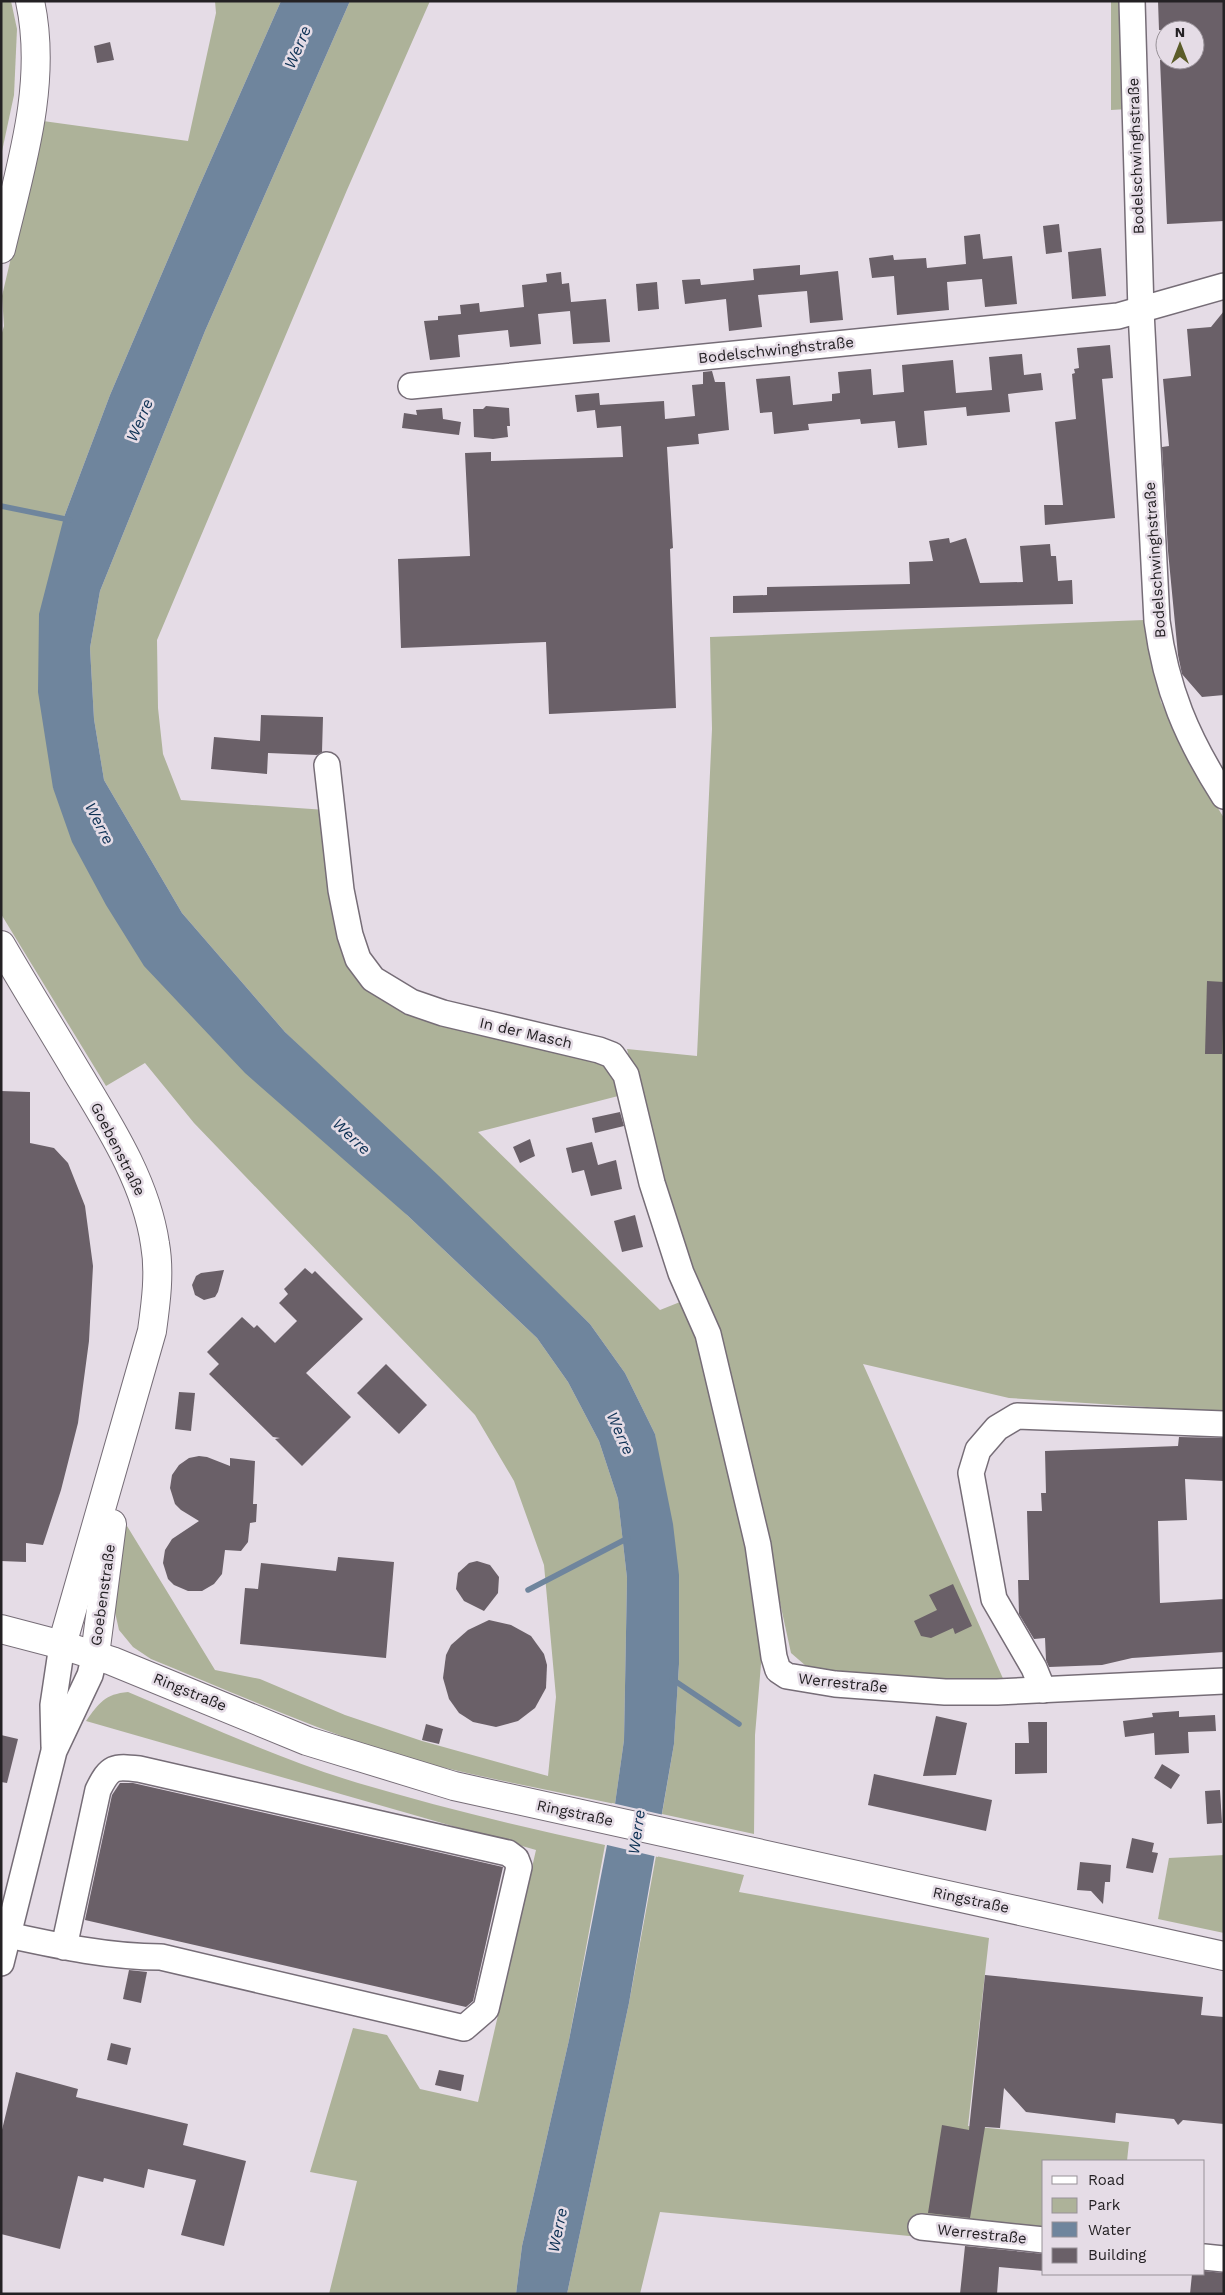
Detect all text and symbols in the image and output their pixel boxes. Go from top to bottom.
north arrow [1155,20,1205,70]
water label: Werre [280,23,315,72]
text: N [1175,24,1185,40]
street label: Bodelschwinghstraße [1124,77,1148,235]
street label: Bodelschwinghstraße [697,333,855,367]
water label: Werre [122,396,157,445]
street label: Bodelschwinghstraße [1141,481,1169,639]
water label: Werre [81,799,118,848]
street label: In der Masch [478,1014,574,1052]
street label: Goebenstraße [87,1099,149,1199]
water label: Werre [329,1114,375,1159]
water label: Werre [603,1409,638,1458]
street label: Goebenstraße [87,1543,119,1647]
street label: Ringstraße [151,1669,229,1715]
street label: Werrestraße [797,1669,889,1697]
street label: Ringstraße [535,1796,615,1830]
water label: Werre [624,1808,649,1856]
street label: Ringstraße [931,1883,1011,1917]
legend [1042,2160,1205,2275]
text: Road [1088,2171,1125,2189]
text: Park [1088,2196,1121,2214]
water label: Werre [544,2206,571,2254]
street label: Werrestraße [936,2220,1028,2248]
text: Water [1088,2221,1131,2239]
text: Building [1088,2246,1146,2264]

